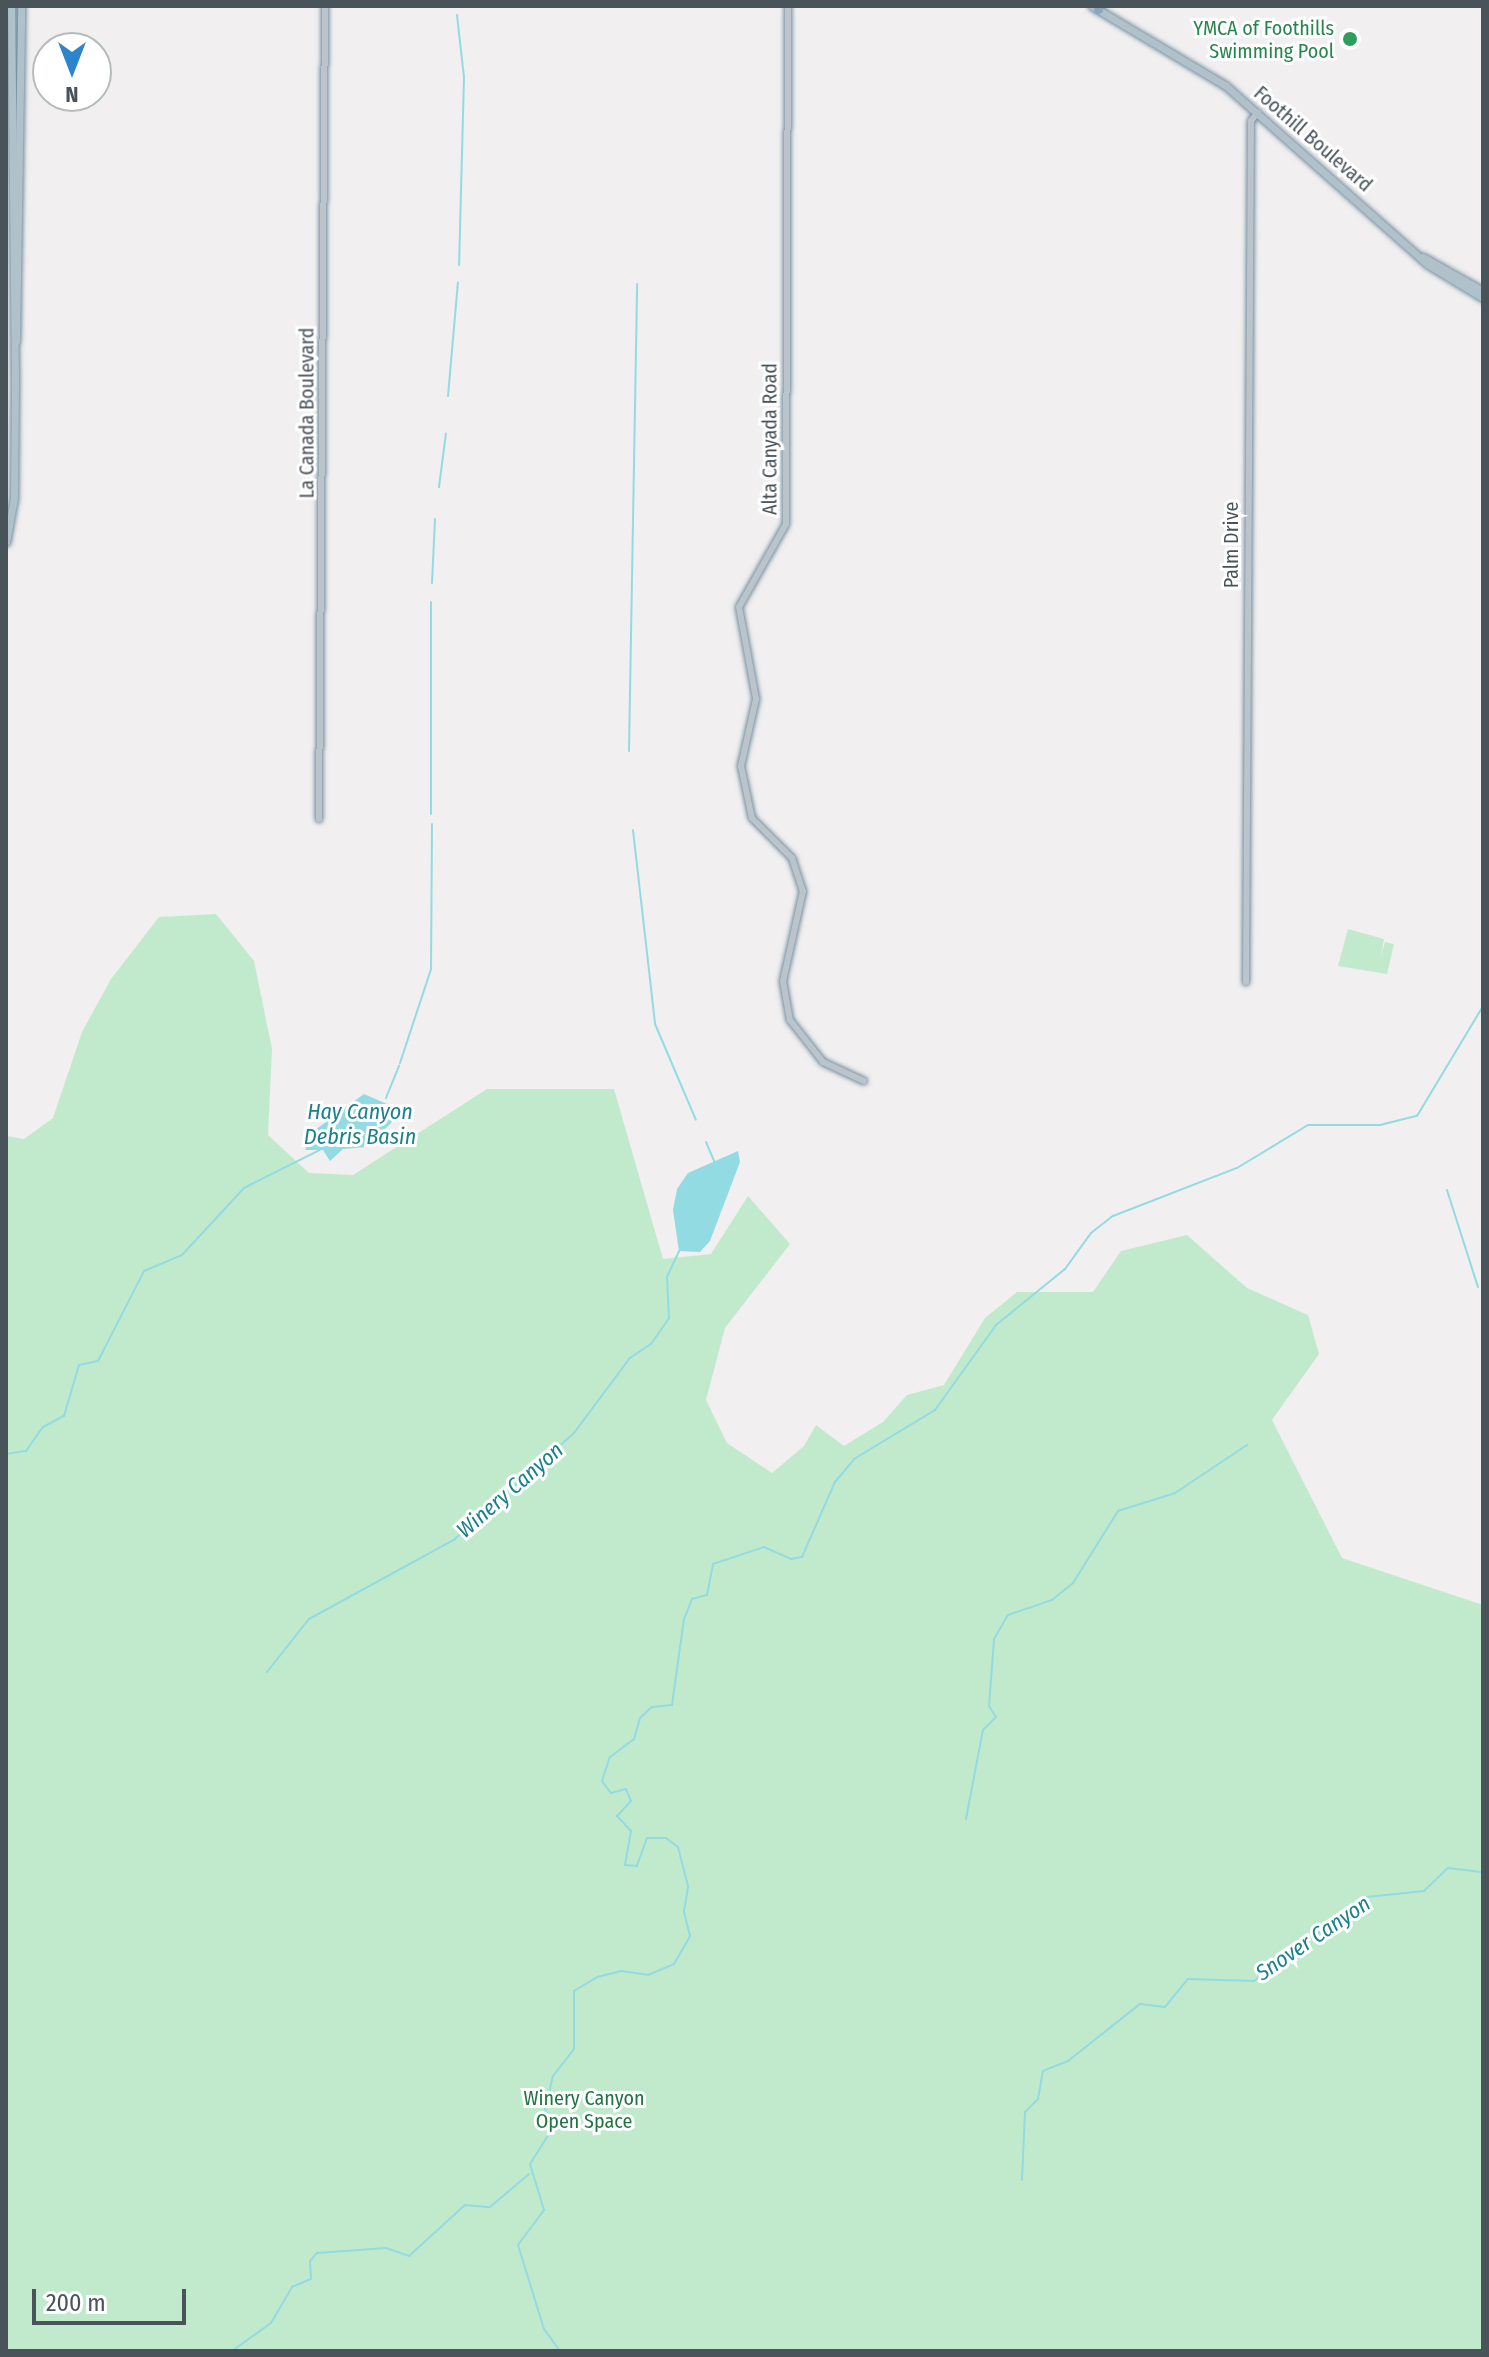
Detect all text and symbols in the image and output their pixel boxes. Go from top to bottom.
place label: YMCA of Foothills Swimming Pool [1193,16,1334,63]
marker: YMCA of Foothills Swimming Pool [1341,30,1359,48]
north arrow [32,32,112,112]
text: N [65,81,79,108]
street label: Foothill Boulevard [1249,81,1377,197]
street label: La Canada Boulevard [295,328,319,498]
street label: Alta Canyada Road [758,363,782,515]
street label: Palm Drive [1219,502,1243,588]
water label: Hay Canyon Debris Basin [304,1098,416,1150]
water label: Winery Canyon [451,1437,569,1543]
water label: Snover Canyon [1251,1890,1375,1986]
park label: Winery Canyon Open Space [523,2086,645,2133]
scale bar [36,2273,190,2323]
text: 200 m [46,2289,106,2317]

